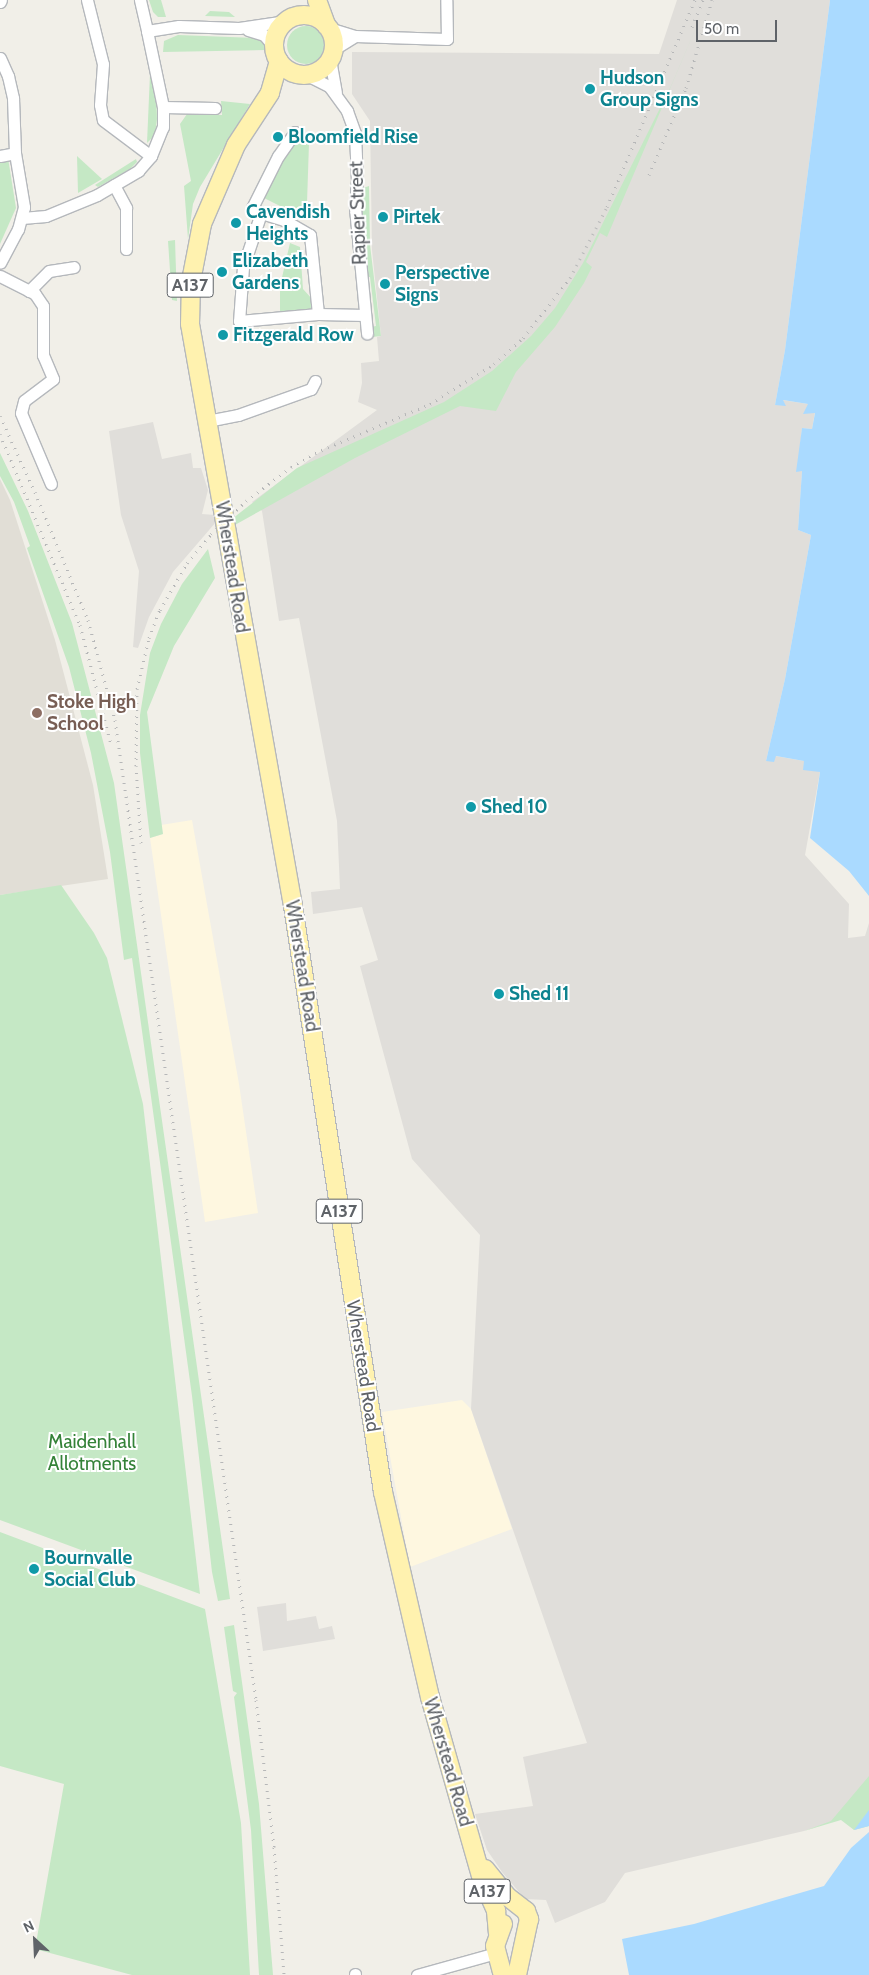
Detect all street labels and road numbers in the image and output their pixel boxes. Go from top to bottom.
street label: Rapier Street [345,161,371,265]
road number: A137 [166,270,214,300]
street label: Wherstead Road [210,499,254,635]
street label: Wherstead Road [280,898,324,1034]
road number: A137 [315,1196,363,1226]
street label: Wherstead Road [341,1298,385,1434]
street label: Wherstead Road [419,1695,477,1829]
road number: A137 [463,1875,511,1906]

